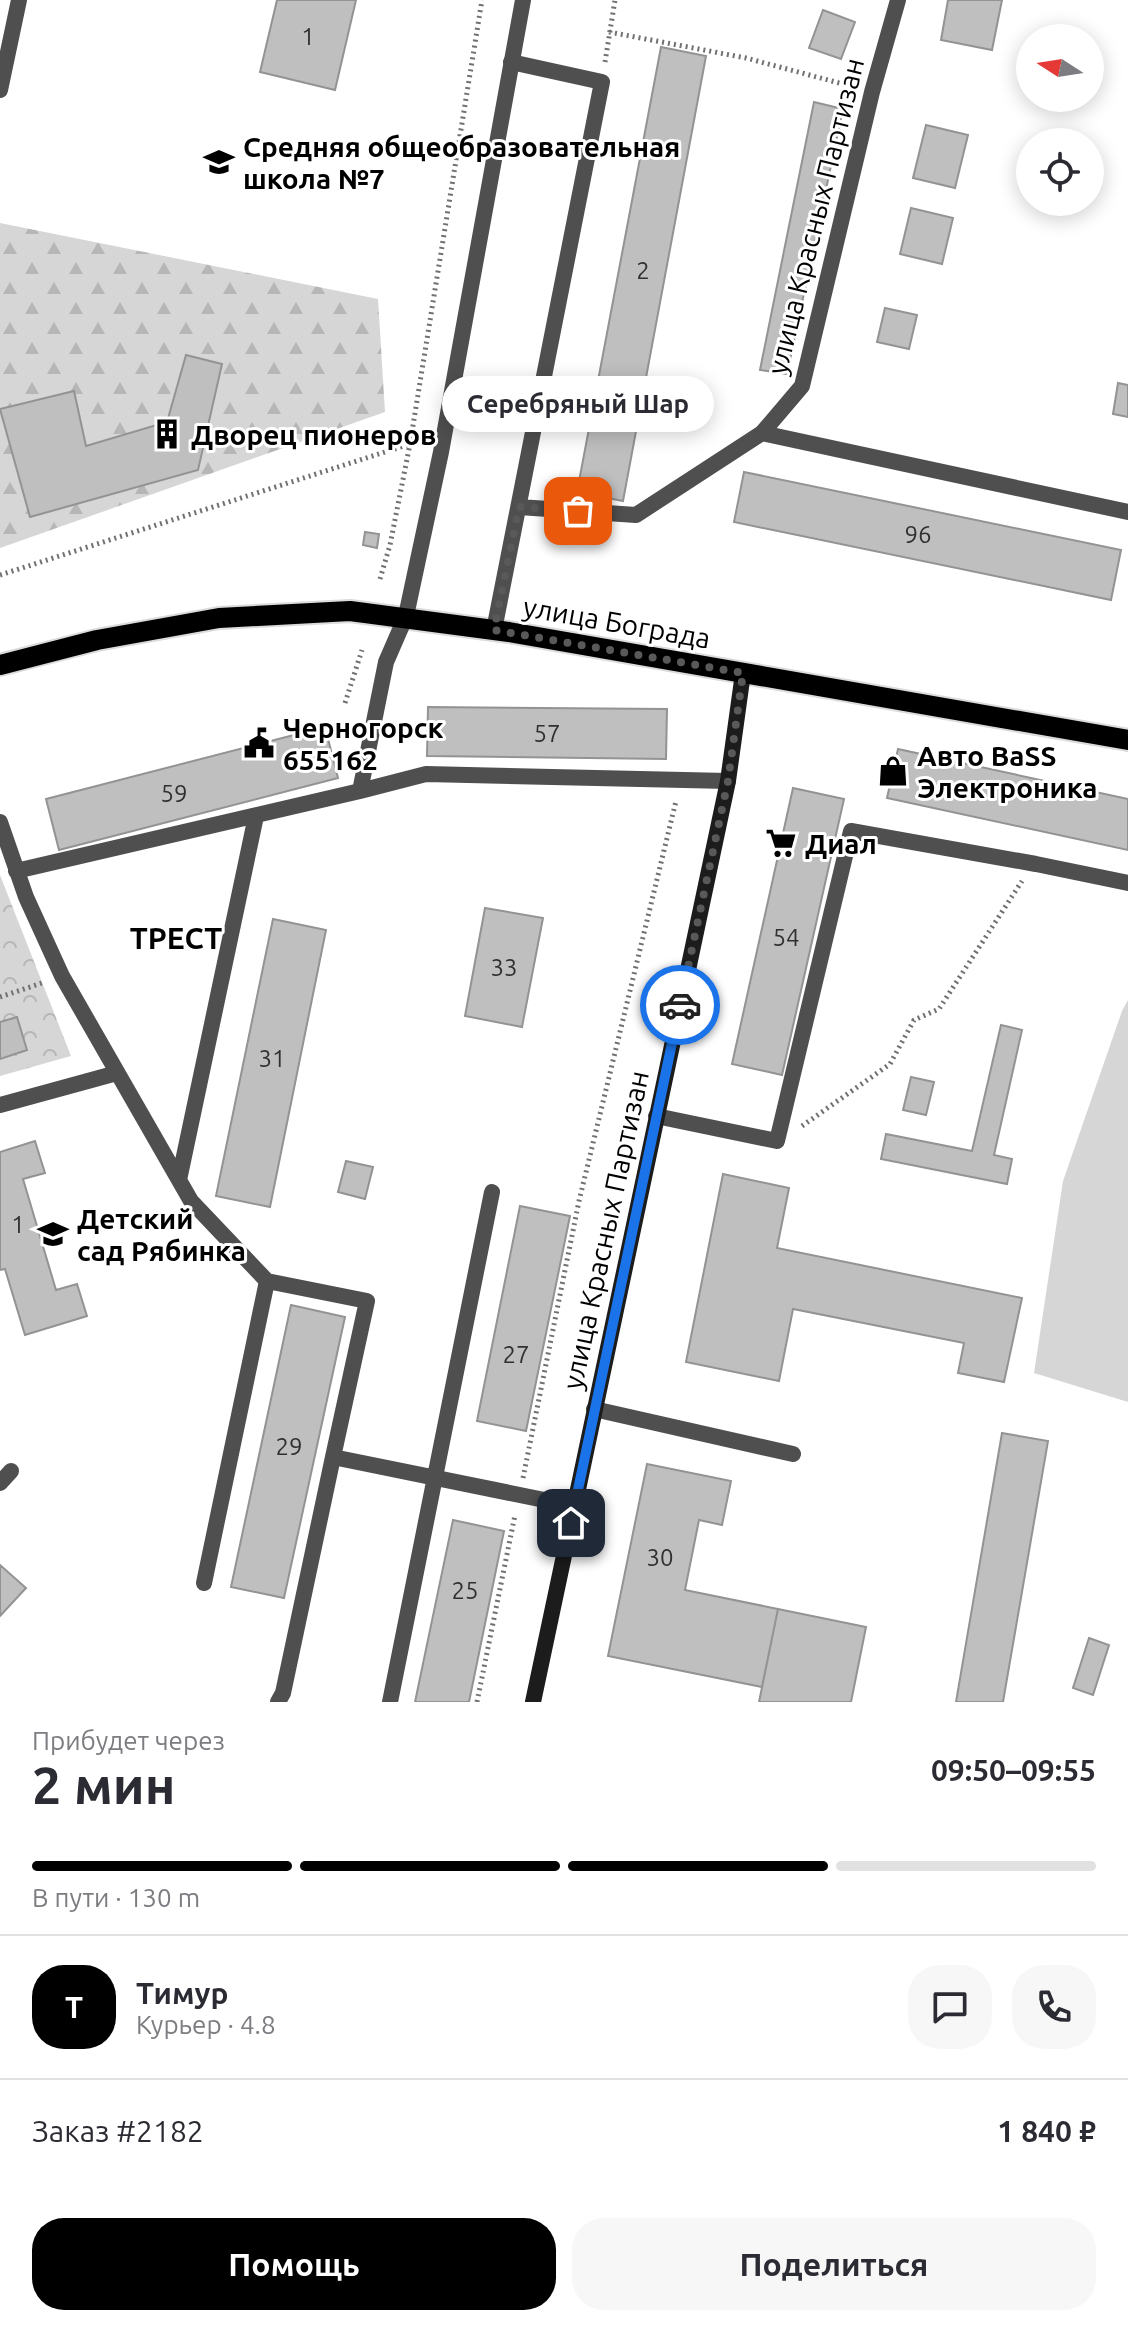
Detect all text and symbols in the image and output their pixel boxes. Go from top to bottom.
house number: 1 [301,23,315,50]
north arrow [1016,24,1104,112]
map controls [1016,24,1104,216]
street label: улица Красных Партизан [761,55,869,377]
button: locate [1016,128,1104,216]
place label: Средняя общеобразовательная школа №7 [243,131,680,194]
school or university icon: Средняя общеобразовательная школа №7 [202,145,236,179]
house number: 2 [636,257,650,284]
callout: Серебряный Шар [442,375,714,431]
text: Серебряный Шар [467,389,689,418]
building icon: Дворец пионеров [150,417,184,451]
place label: Дворец пионеров [191,419,437,450]
pin [544,477,612,545]
icon: bag [556,489,600,533]
house number: 96 [904,521,932,548]
street label: улица Бограда [521,590,713,654]
place label: Черногорск 655162 [283,712,444,775]
house number: 57 [533,720,561,747]
public building icon: Черногорск 655162 [242,726,276,760]
place label: Авто BaSS Электроника [917,740,1098,803]
shop icon: Авто BaSS Электроника [876,754,910,788]
house number: 59 [160,780,188,807]
supermarket icon: Диал [764,826,798,860]
place label: Диал [805,828,877,859]
district label: ТРЕСТ [130,921,222,955]
house number: 54 [772,924,800,951]
house number: 33 [490,954,518,981]
courier [640,965,720,1045]
icon: car [658,983,702,1027]
house number: 31 [258,1045,286,1072]
street label: улица Красных Партизан [556,1068,654,1392]
place label: Детский сад Рябинка [77,1203,246,1266]
house number: 1 [11,1211,25,1238]
school or university icon: Детский сад Рябинка [36,1217,70,1251]
house number: 27 [502,1341,530,1368]
house number: 29 [275,1433,303,1460]
pin [537,1489,605,1557]
icon: home [549,1501,593,1545]
house number: 30 [646,1544,674,1571]
house number: 25 [451,1577,479,1604]
text: Прибудет через [32,1726,225,1755]
text: 09:50–09:55 [931,1753,1096,1787]
text: 2 мин [32,1756,175,1814]
text: В пути · 130 m [32,1883,200,1912]
button: chat [908,1965,992,2049]
button: phone [1012,1965,1096,2049]
text: Тимур [136,1976,228,2010]
text: Т [65,1990,83,2024]
text: Курьер · 4.8 [136,2010,276,2039]
text: Заказ #2182 [32,2114,204,2148]
text: 1 840 ₽ [997,2114,1096,2148]
button: Помощь [32,2218,556,2310]
button: Поделиться [572,2218,1096,2310]

